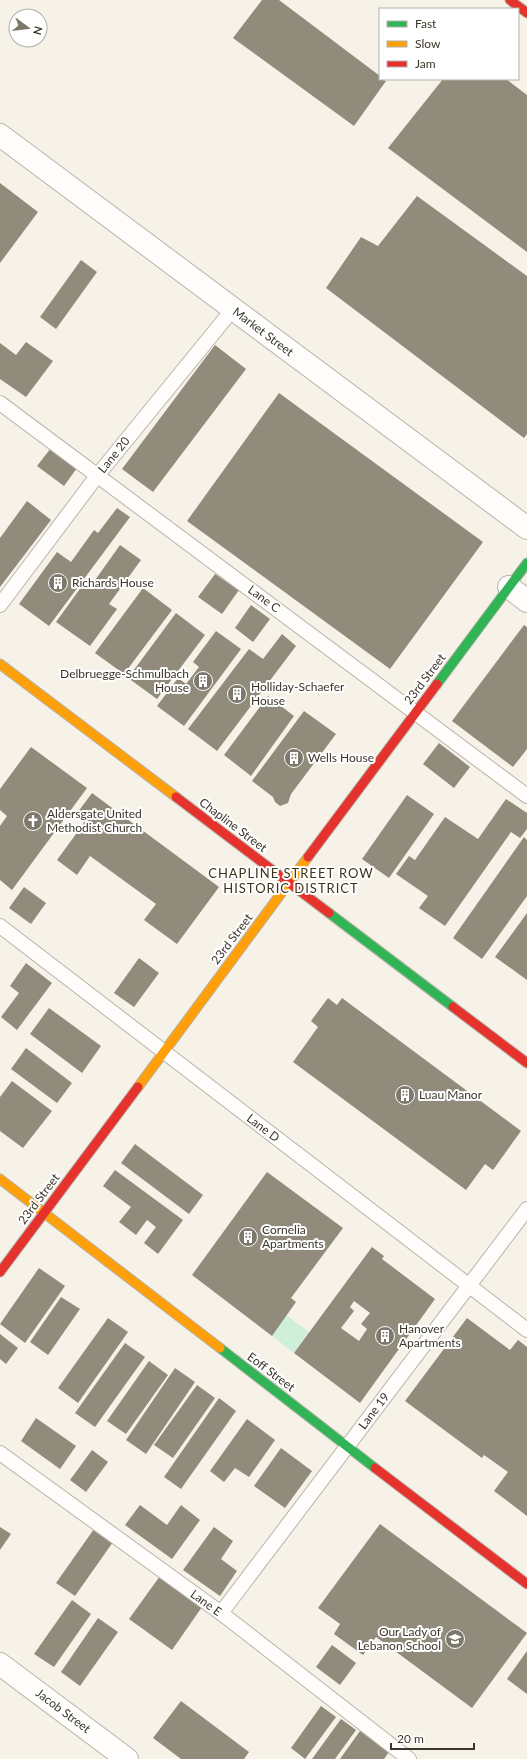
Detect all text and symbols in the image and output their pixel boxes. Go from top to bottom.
north arrow [8,8,48,48]
legend [379,8,519,80]
text: Fast [415,16,437,31]
text: N [31,25,46,36]
text: Slow [415,36,441,51]
text: Jam [415,56,436,71]
street label: Market Street [230,304,297,360]
street label: Lane 20 [95,434,133,476]
building icon: Richards House [47,572,69,594]
place label: Richards House [72,575,154,590]
street label: Lane C [245,582,283,615]
street label: 23rd Street [401,650,449,707]
place label: Delbruegge-Schmulbach House [60,666,189,695]
building icon: Delbruegge-Schmulbach House [192,670,214,692]
place label: Holliday-Schaefer House [251,679,345,708]
building icon: Holliday-Schaefer House [226,683,248,705]
building icon: Wells House [283,747,305,769]
place label: Wells House [308,750,374,765]
street label: Chapline Street [197,794,271,855]
place label: Aldersgate United Methodist Church [47,806,142,835]
church icon: Aldersgate United Methodist Church [22,810,44,832]
district label: CHAPLINE STREET ROW HISTORIC DISTRICT [208,865,374,896]
street label: 23rd Street [208,910,256,967]
building icon: Luau Manor [394,1084,416,1106]
place label: Luau Manor [419,1087,483,1102]
street label: Lane D [244,1110,283,1145]
street label: 23rd Street [15,1170,63,1227]
place label: Cornelia Apartments [262,1222,324,1251]
building icon: Cornelia Apartments [237,1226,259,1248]
place label: Hanover Apartments [399,1321,461,1350]
building icon: Hanover Apartments [374,1325,396,1347]
street label: Eoff Street [245,1349,299,1395]
street label: Lane 19 [355,1389,392,1432]
street label: Lane E [188,1586,225,1619]
place label: Our Lady of Lebanon School [358,1624,442,1653]
school or university icon: Our Lady of Lebanon School [444,1628,466,1650]
street label: Jacob Street [33,1685,94,1736]
scale bar [391,1725,474,1751]
text: 20 m [397,1731,424,1746]

